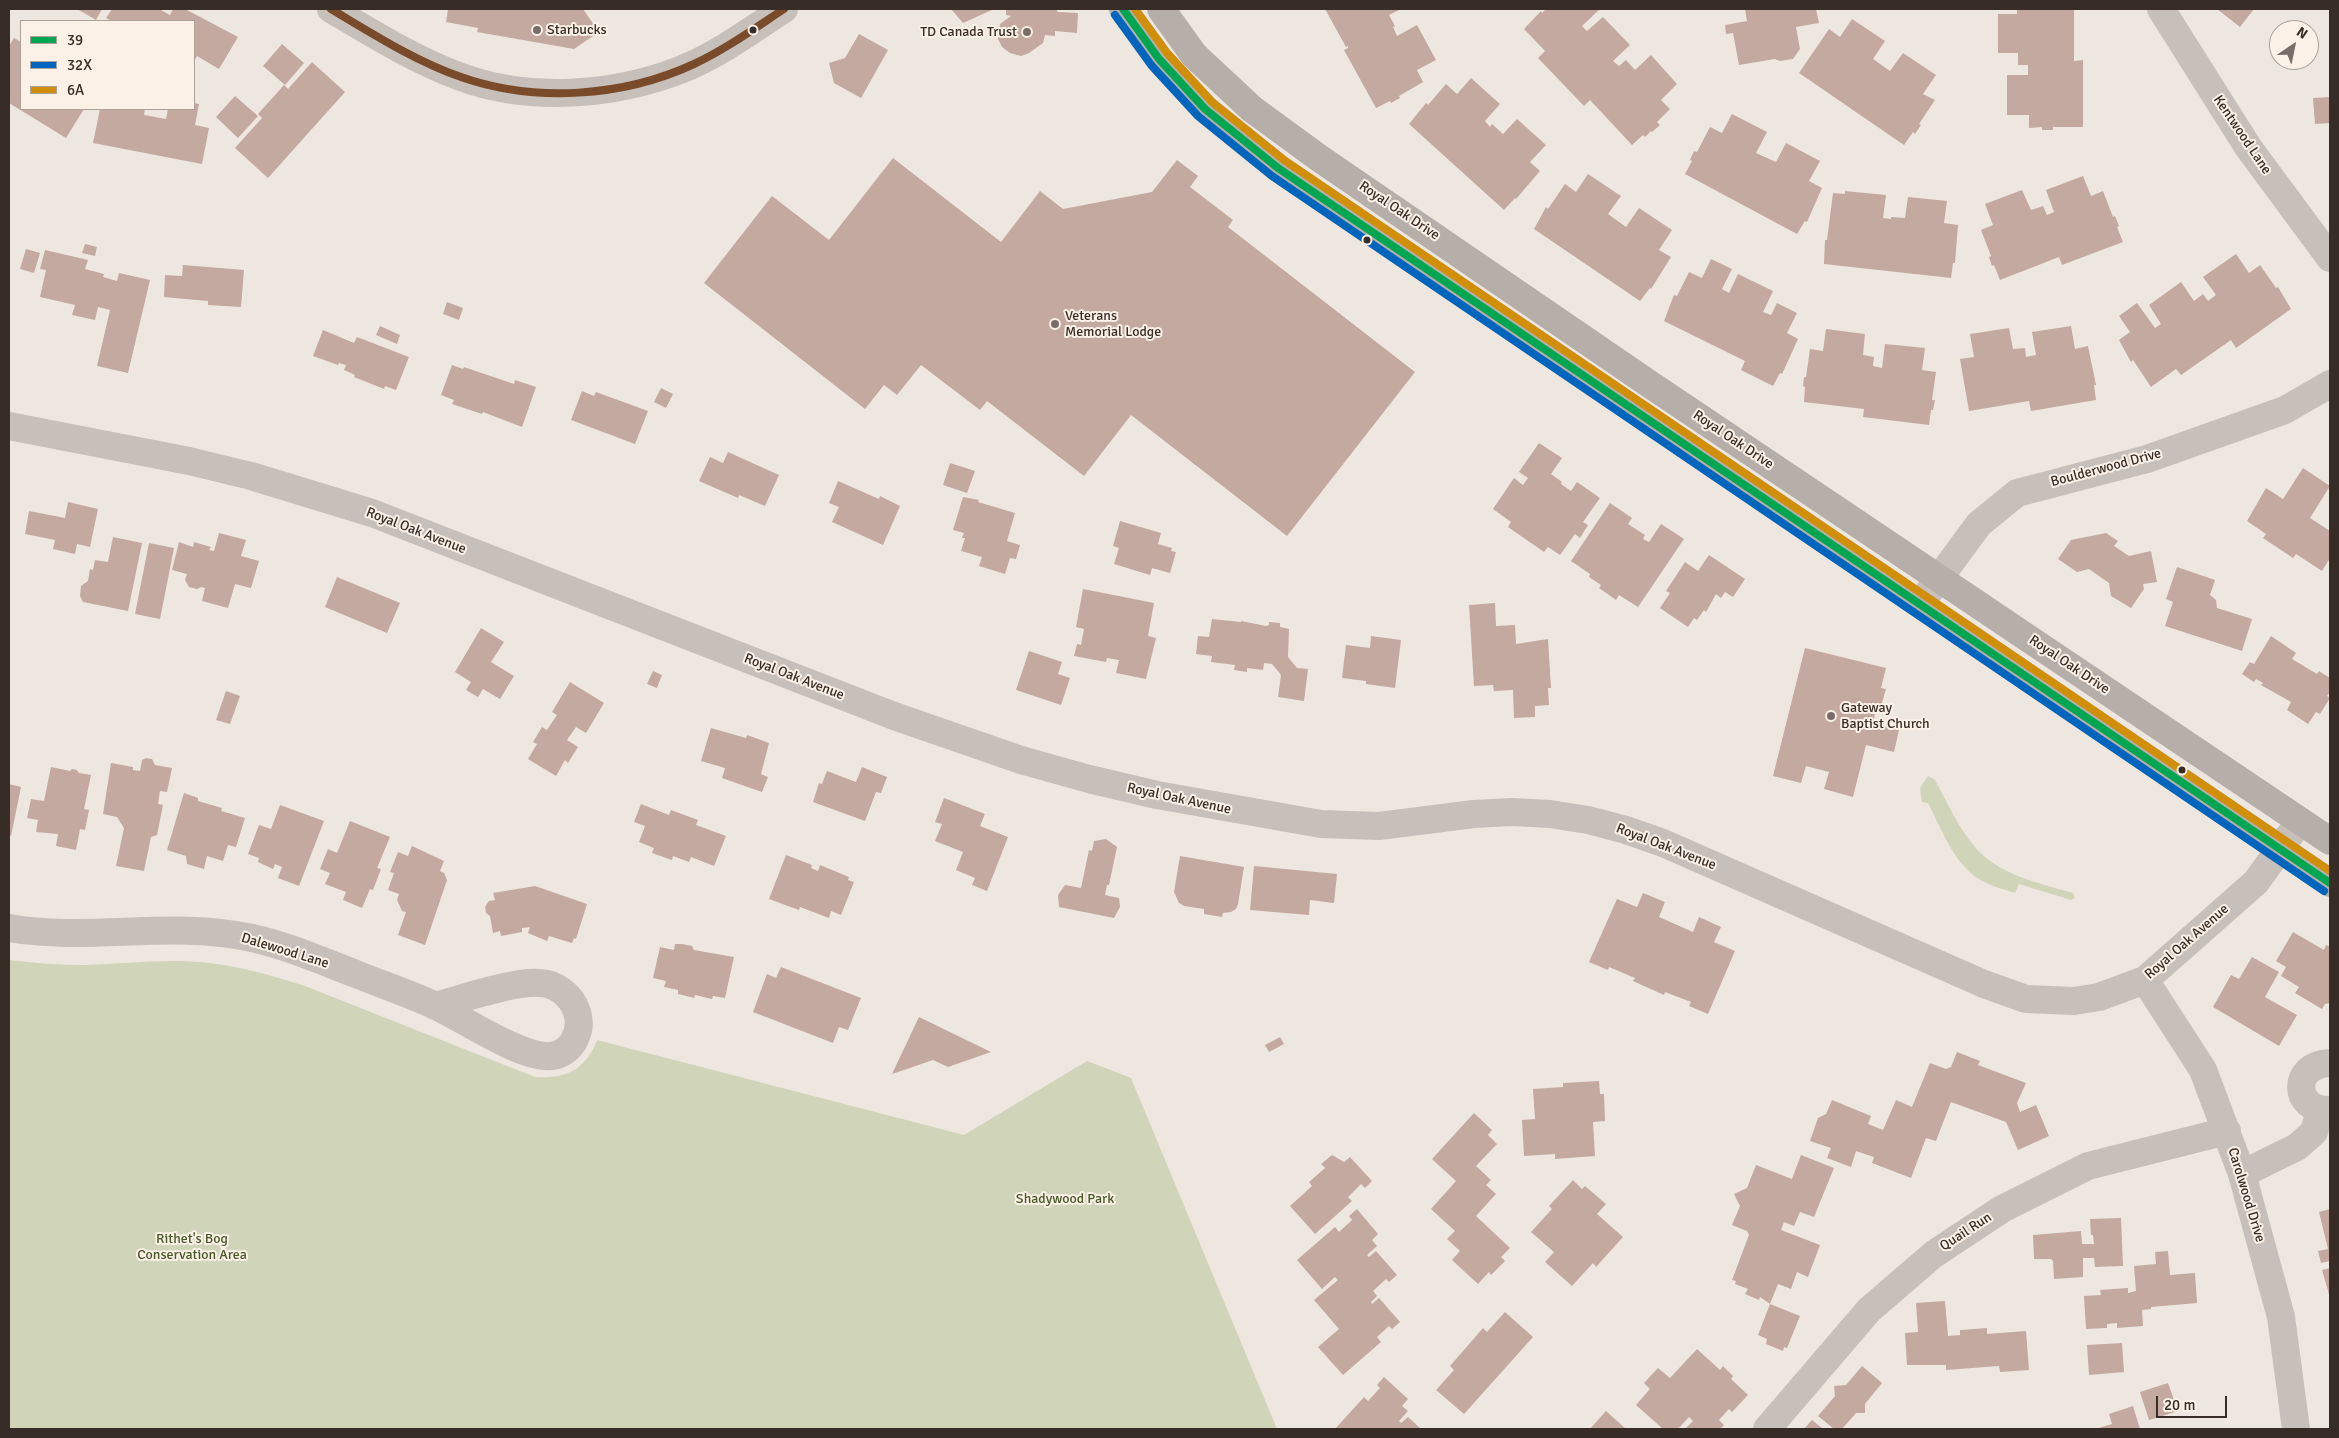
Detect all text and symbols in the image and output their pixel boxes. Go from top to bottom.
legend [20,20,195,110]
north arrow [2269,20,2319,70]
place label: Starbucks [547,22,607,38]
text: N [2293,23,2311,43]
marker: Starbucks [531,24,543,36]
place label: TD Canada Trust [920,24,1017,40]
unlabelled marker [748,25,758,35]
marker: TD Canada Trust [1021,26,1033,38]
text: 39 [67,31,83,49]
text: 32X [67,56,92,74]
text: 6A [67,81,84,99]
street label: Kentwood Lane [2209,92,2275,178]
street label: Royal Oak Drive [1356,178,1442,244]
unlabelled marker [1362,235,1372,245]
place label: Veterans Memorial Lodge [1065,308,1161,341]
marker: Veterans Memorial Lodge [1049,318,1061,330]
street label: Royal Oak Drive [1690,407,1776,473]
street label: Boulderwood Drive [2049,445,2163,491]
street label: Royal Oak Avenue [364,504,468,558]
street label: Royal Oak Drive [2026,632,2112,698]
street label: Royal Oak Avenue [742,650,846,704]
place label: Gateway Baptist Church [1841,700,1930,732]
marker: Gateway Baptist Church [1825,710,1837,722]
unlabelled marker [2177,765,2187,775]
street label: Royal Oak Avenue [1125,780,1233,818]
street label: Royal Oak Avenue [1614,820,1718,874]
street label: Royal Oak Avenue [2142,901,2232,983]
street label: Dalewood Lane [239,930,331,972]
street label: Carolwood Drive [2224,1146,2268,1244]
park label: Shadywood Park [1016,1191,1114,1207]
street label: Quail Run [1937,1209,1995,1255]
park label: Rithet's Bog Conservation Area [137,1231,247,1264]
scale bar [2159,1386,2230,1418]
text: 20 m [2164,1396,2195,1414]

